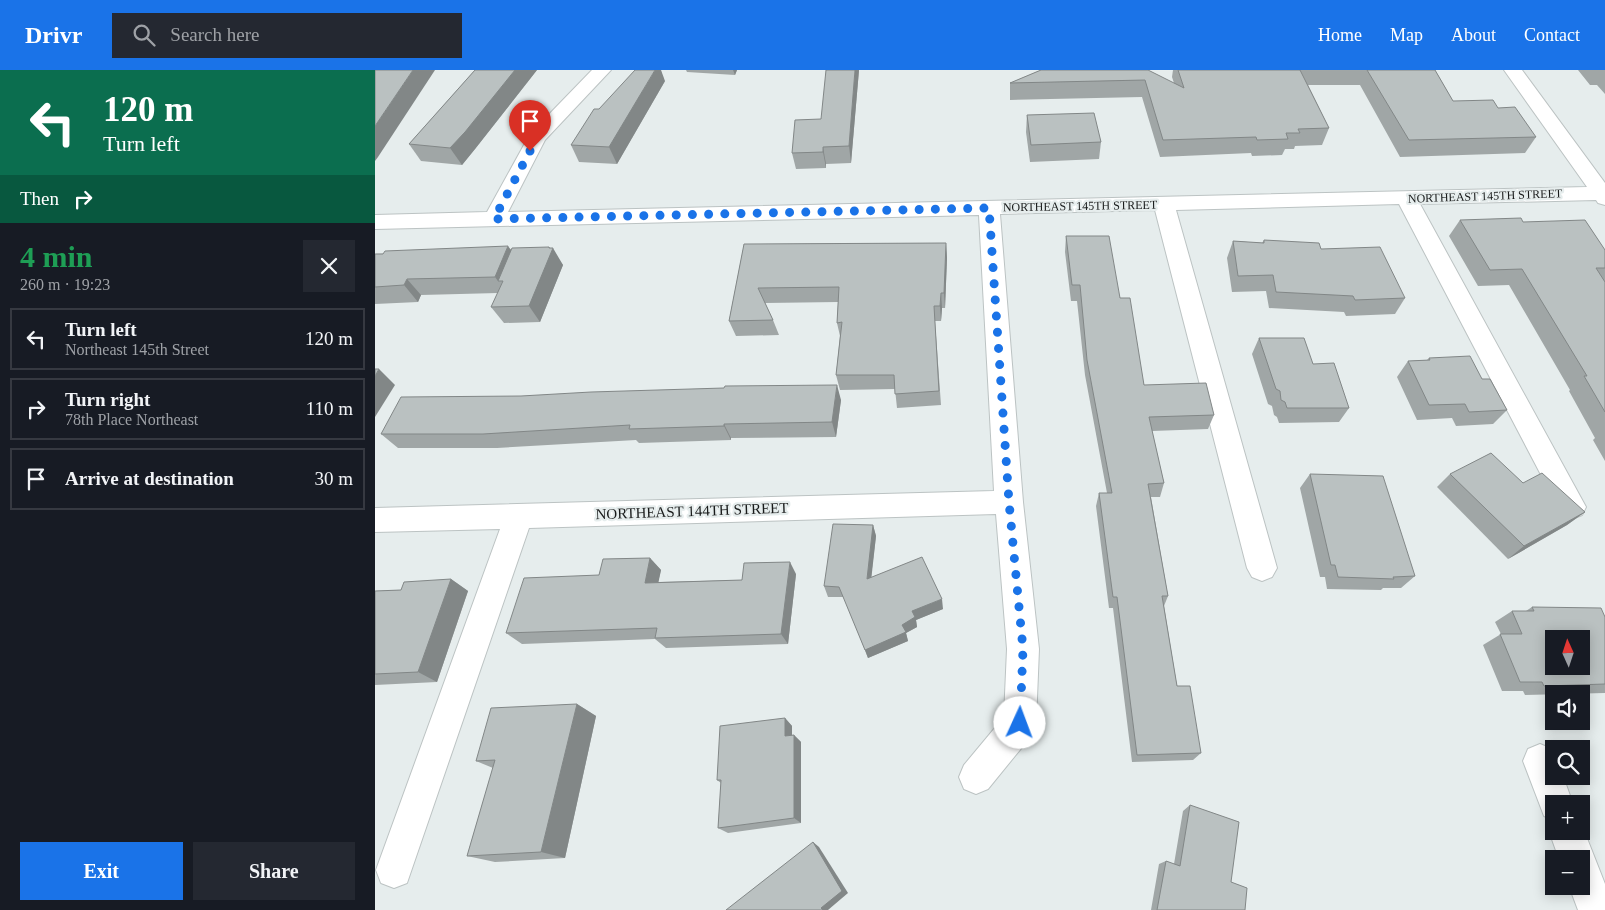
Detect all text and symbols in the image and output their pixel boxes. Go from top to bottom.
search box [112,13,462,58]
icon: search [130,21,158,49]
text: Drivr [25,22,82,48]
text: Search here [170,24,259,45]
text: Home [1318,25,1362,45]
text: Map [1390,25,1423,45]
text: About [1451,25,1496,45]
text: Contact [1524,25,1580,45]
icon: left [20,90,85,155]
text: 120 m [103,90,193,129]
pin [509,100,551,151]
icon: arrive [516,107,544,135]
text: Turn left [103,131,180,156]
icon: right [69,185,97,213]
street label: NORTHEAST 145TH STREET [1408,186,1563,206]
text: Then [20,188,59,209]
street label: NORTHEAST 145TH STREET [1003,198,1158,214]
text: 4 min [20,240,93,273]
button: close [303,240,355,292]
text: 260 m · 19:23 [20,276,110,293]
text: Turn left [65,319,137,340]
icon: left [22,325,50,353]
text: 120 m [305,328,353,349]
text: Northeast 145th Street [65,341,209,358]
text: Turn right [65,389,150,410]
icon: right [22,395,50,423]
text: 110 m [306,398,353,419]
text: 78th Place Northeast [65,411,198,428]
icon: arrive [22,465,50,493]
text: Arrive at destination [65,468,234,489]
text: 30 m [314,468,353,489]
street label: NORTHEAST 144TH STREET [595,500,789,522]
north arrow [1545,630,1590,675]
map controls [1545,630,1590,895]
button: sound [1545,685,1590,730]
position arrow [993,696,1045,748]
button: search [1545,740,1590,785]
button: + [1545,795,1590,840]
button: Exit [20,842,183,900]
button: Share [193,842,355,900]
button: − [1545,850,1590,895]

